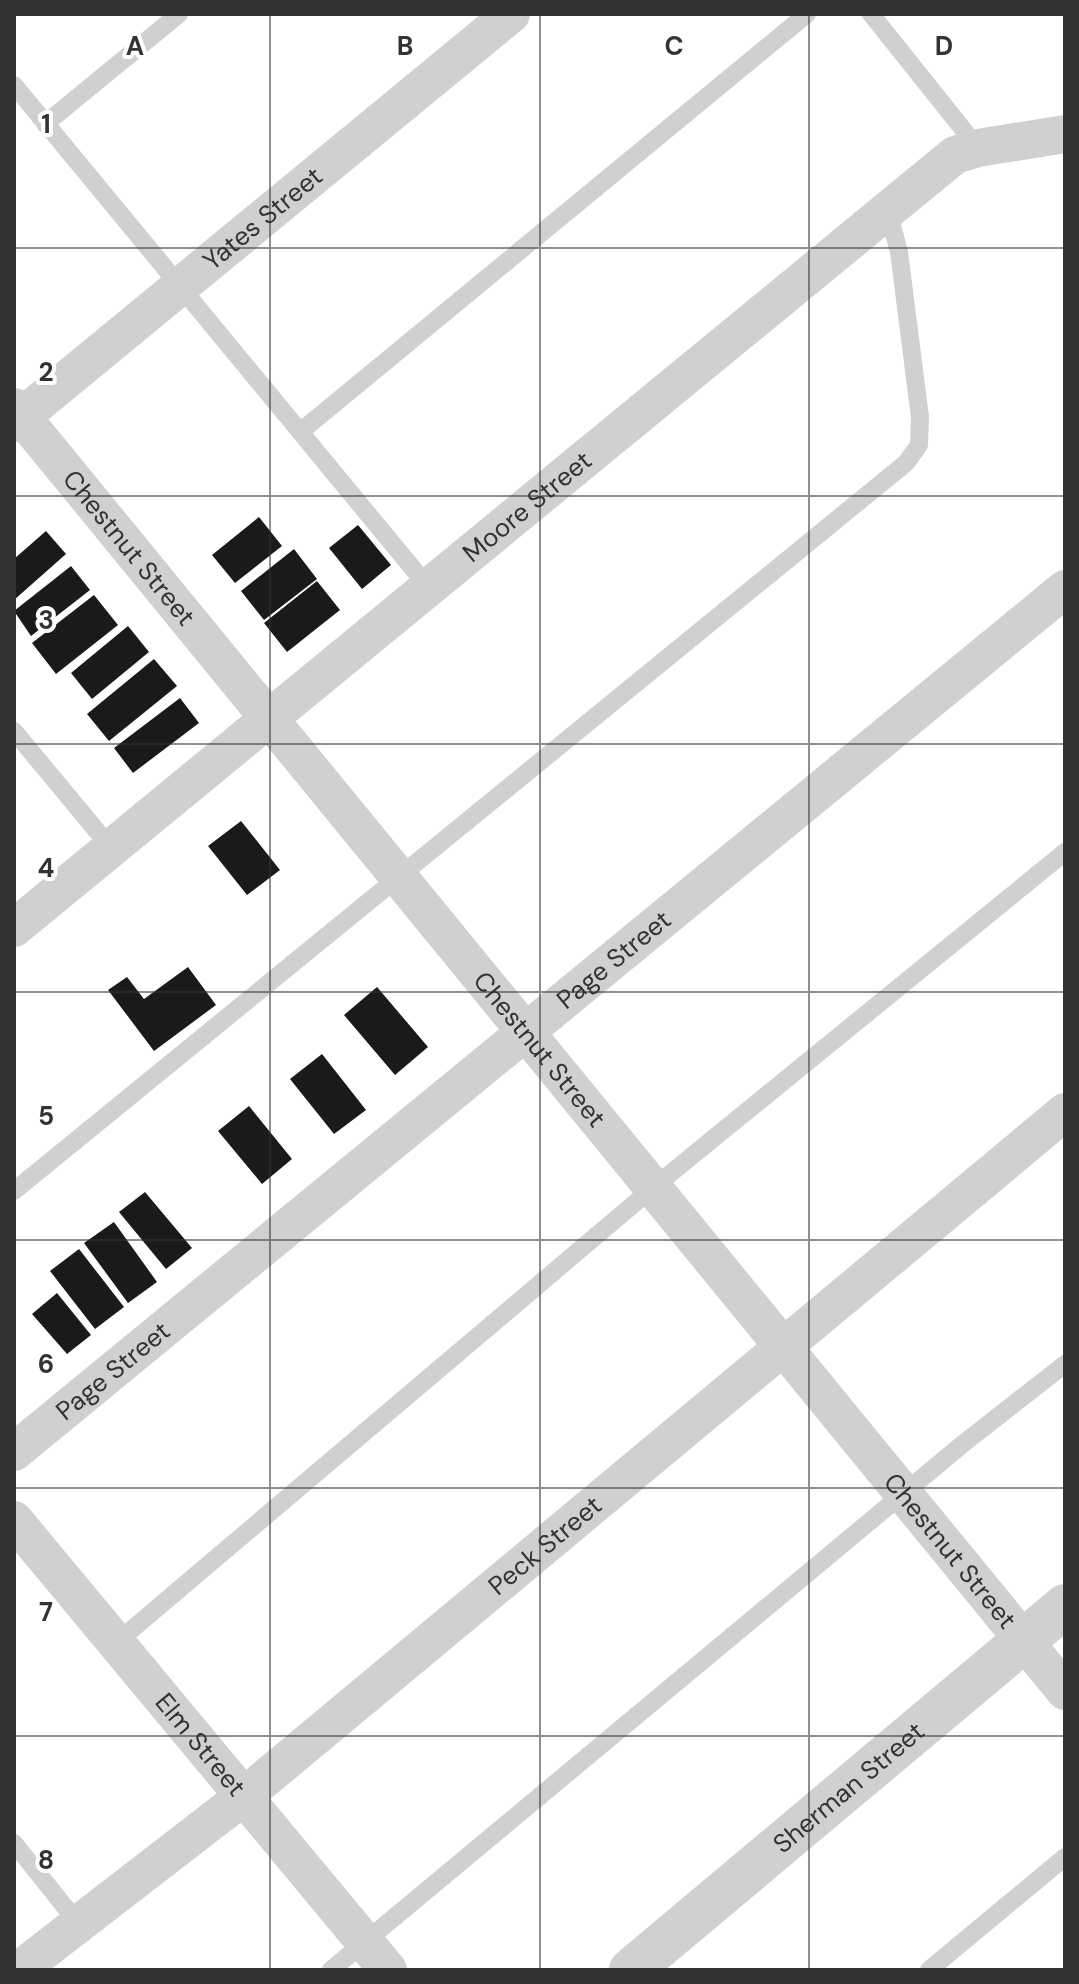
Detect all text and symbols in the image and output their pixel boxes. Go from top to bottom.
text: A [126,29,144,63]
text: B [397,29,413,63]
text: C [664,29,684,63]
text: D [935,29,953,63]
text: 1 [41,107,51,141]
street label: Yates Street [196,159,330,278]
text: 2 [38,355,54,389]
street label: Moore Street [456,443,599,570]
street label: Chestnut Street [55,463,203,633]
text: 3 [38,603,54,637]
text: 4 [38,851,54,885]
street label: Page Street [550,903,678,1017]
street label: Chestnut Street [466,964,614,1134]
text: 5 [38,1099,54,1133]
street label: Page Street [49,1314,177,1428]
text: 6 [38,1347,54,1381]
street label: Chestnut Street [876,1466,1024,1636]
street label: Peck Street [481,1488,609,1603]
text: 7 [39,1595,53,1629]
street label: Elm Street [148,1686,253,1803]
street label: Sherman Street [766,1714,931,1861]
text: 8 [38,1843,54,1877]

